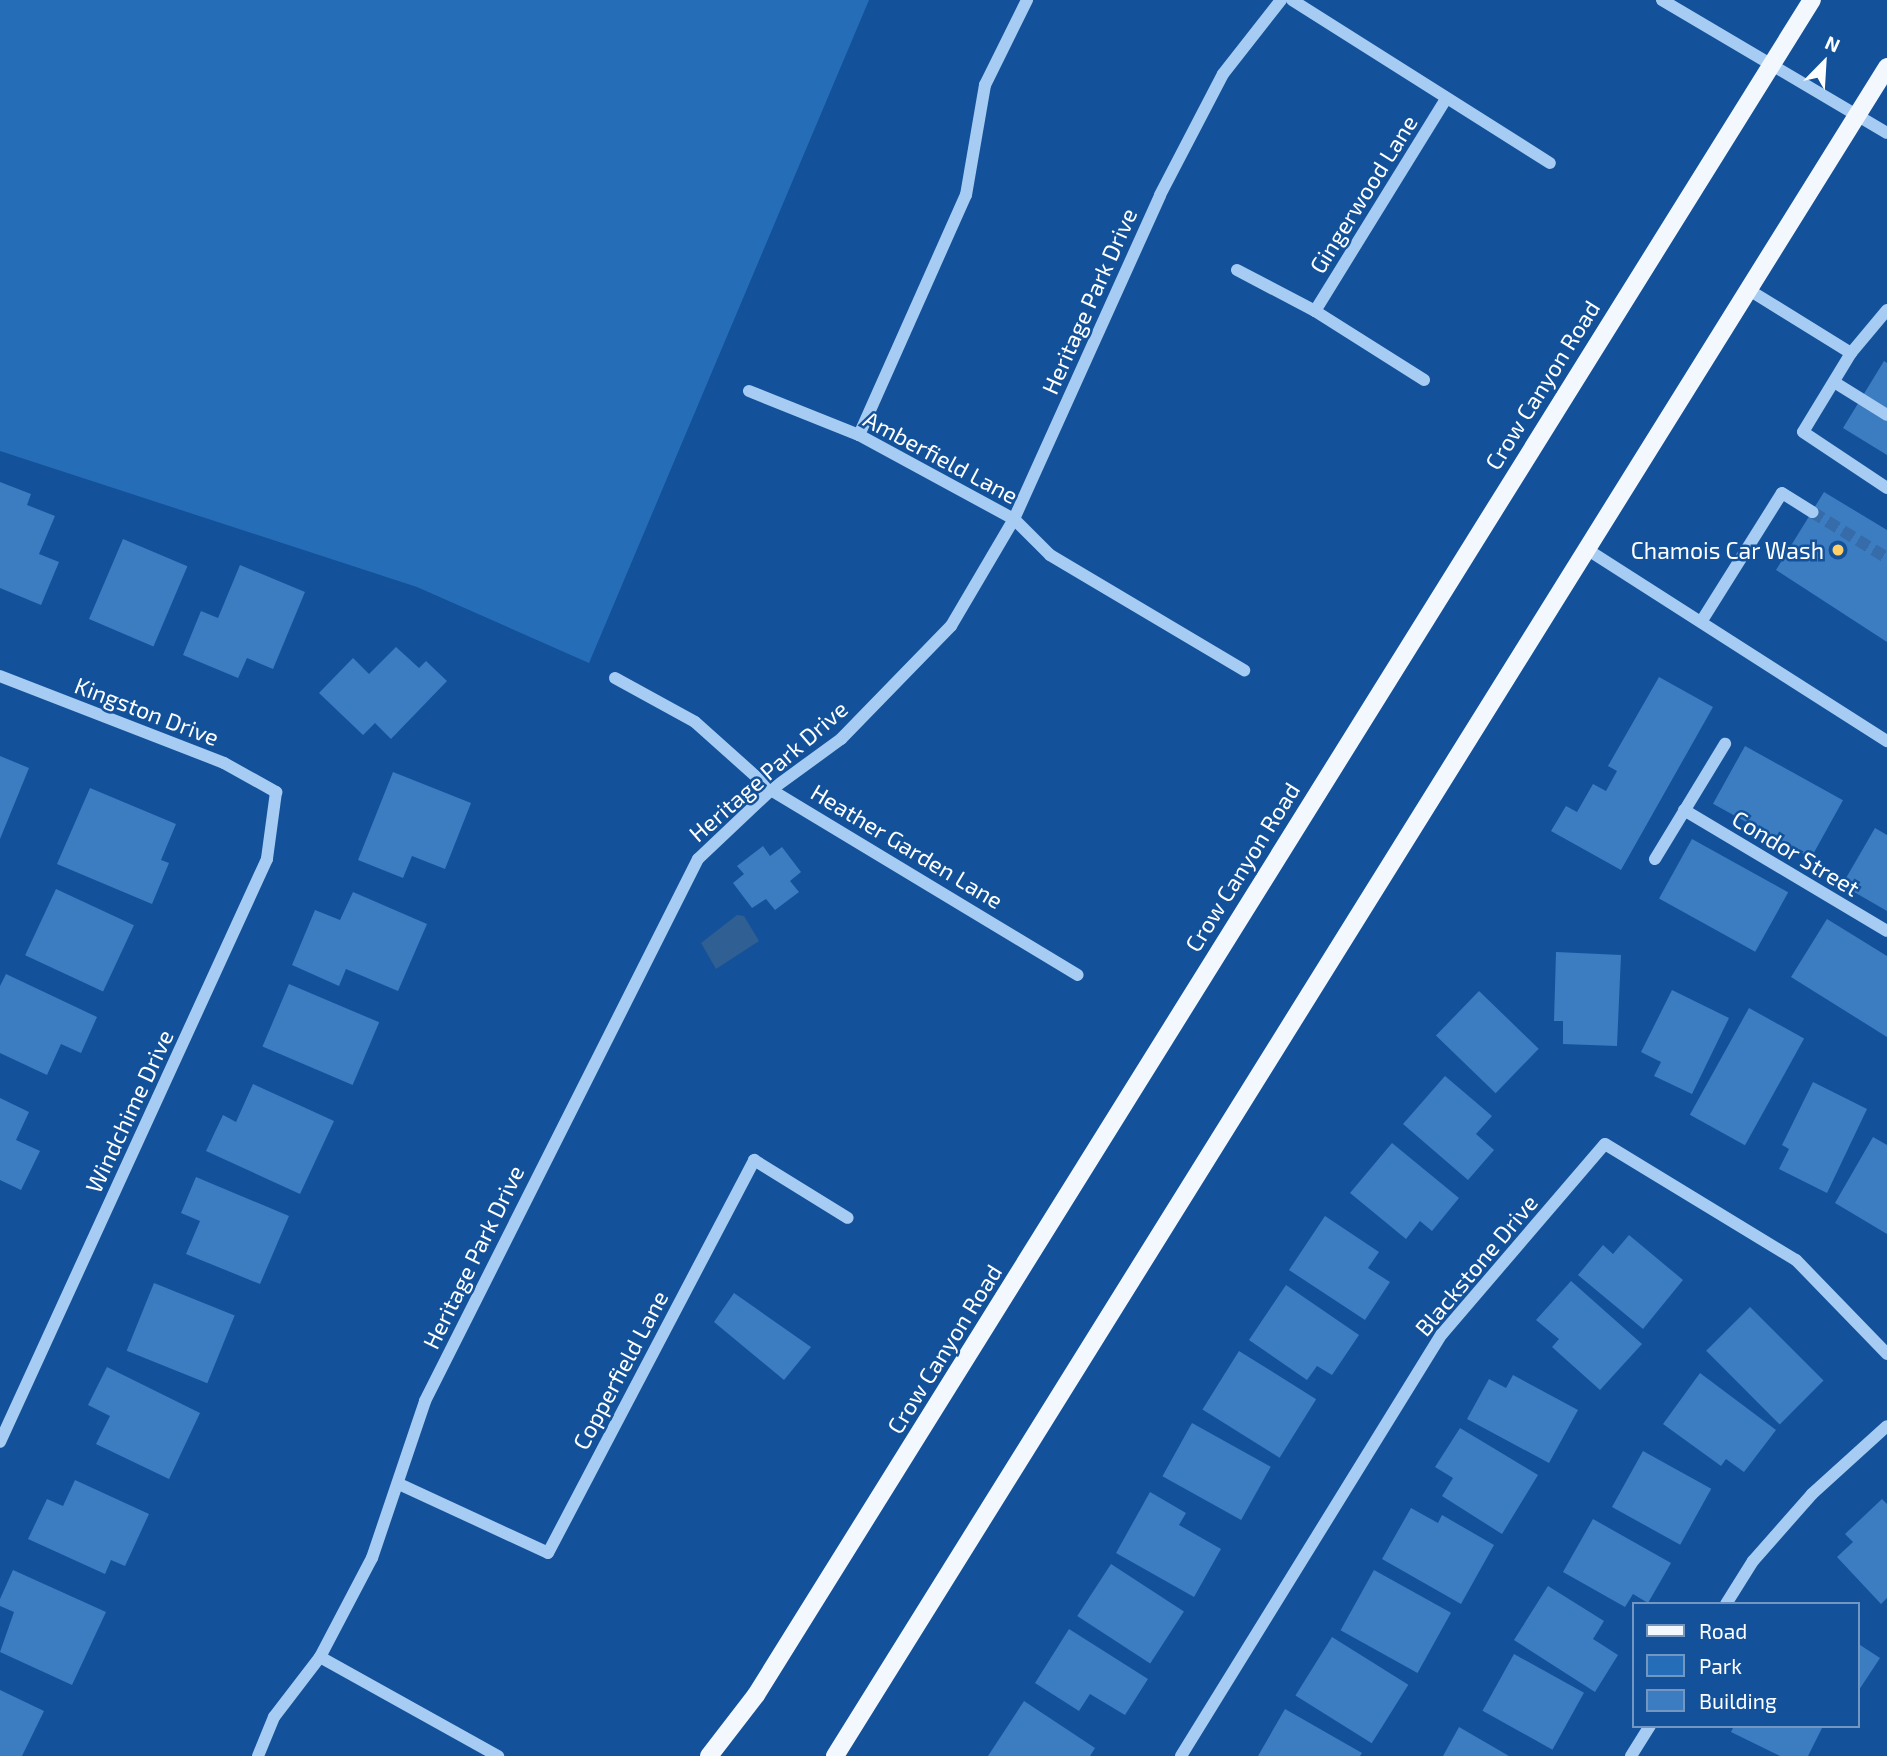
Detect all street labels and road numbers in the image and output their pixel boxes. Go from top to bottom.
street label: Gingerwood Lane [1303,110,1423,278]
street label: Heritage Park Drive [1036,204,1142,398]
street label: Crow Canyon Road [1479,295,1605,475]
street label: Amberfield Lane [859,405,1023,509]
street label: Kingston Drive [71,671,223,751]
street label: Heritage Park Drive [683,695,853,847]
street label: Crow Canyon Road [1179,777,1305,957]
street label: Heather Garden Lane [806,778,1008,914]
street label: Condor Street [1727,804,1865,902]
street label: Windchime Drive [79,1025,179,1197]
street label: Heritage Park Drive [417,1161,529,1353]
street label: Blackstone Drive [1409,1189,1543,1341]
street label: Crow Canyon Road [881,1259,1007,1439]
street label: Copperfield Lane [566,1286,674,1454]

